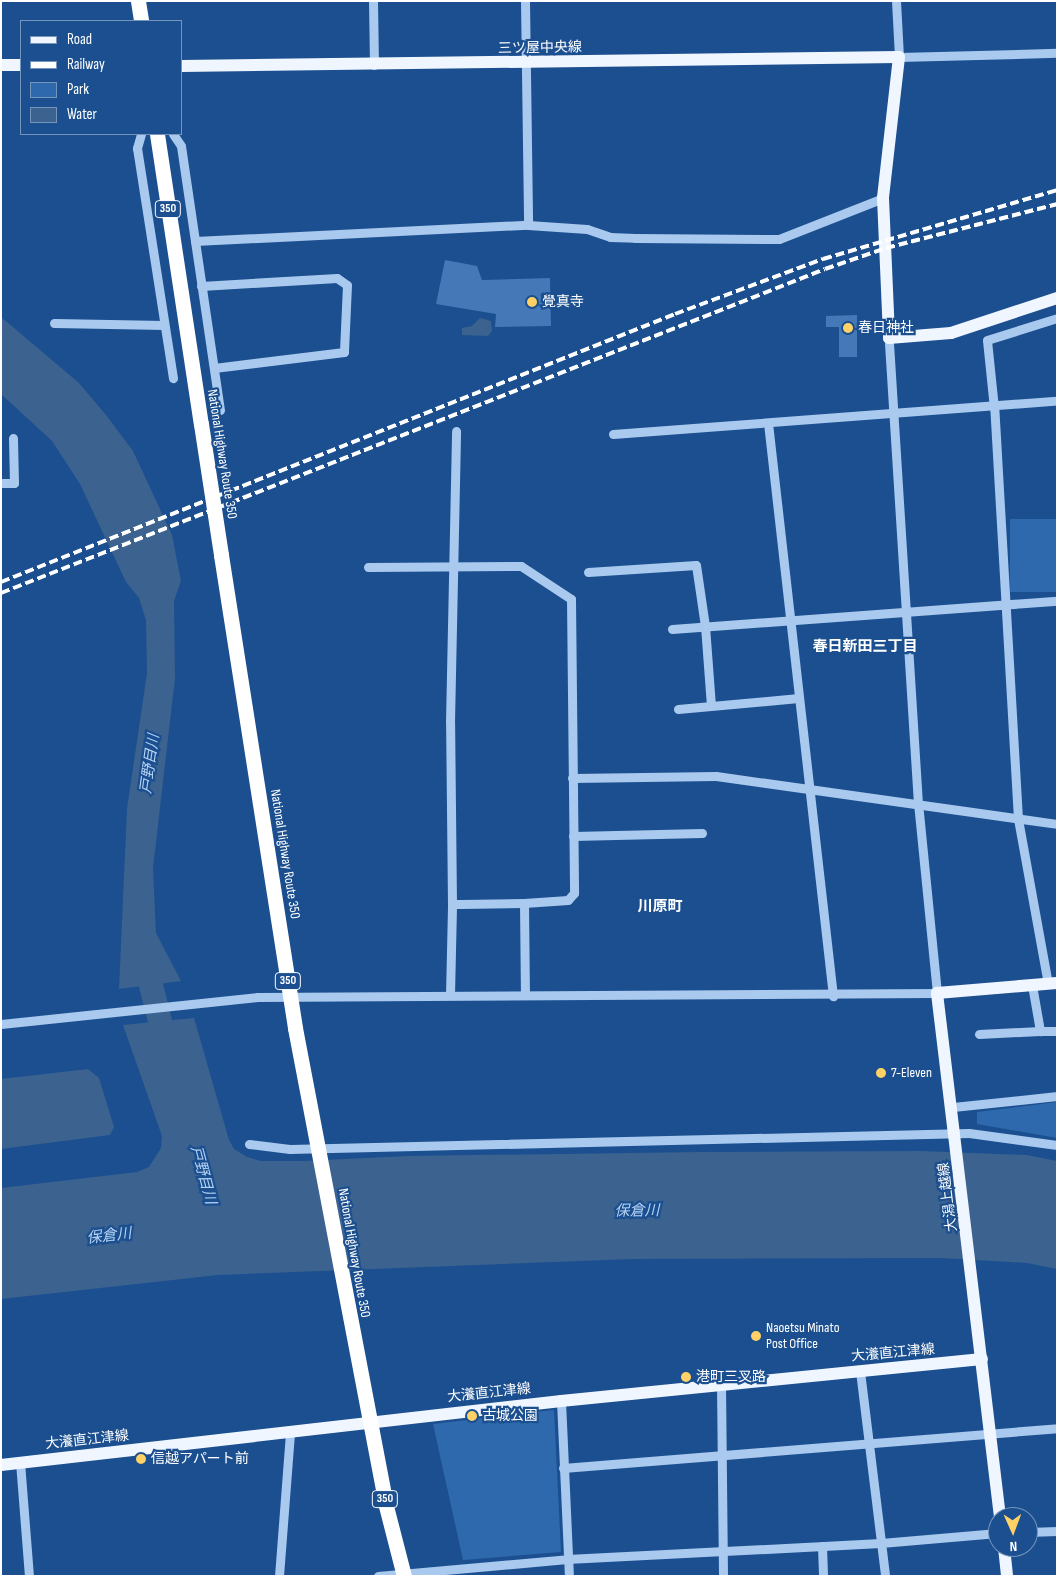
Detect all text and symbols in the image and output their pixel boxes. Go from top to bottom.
legend [20,20,182,135]
text: Road [67,30,92,49]
street label: 三ツ屋中央線 [498,39,582,57]
text: Railway [67,55,105,74]
text: Park [67,80,89,99]
text: Water [67,105,97,124]
road number: 350 [154,200,182,218]
place label: 覺真寺 [542,294,584,310]
marker: 覺真寺 [526,296,538,308]
place label: 春日神社 [858,320,914,336]
marker: 春日神社 [842,322,854,334]
street label: National Highway Route 350 [203,388,241,520]
district label: 春日新田三丁目 [813,638,917,656]
water label: 戸野目川 [137,733,163,795]
street label: National Highway Route 350 [266,788,304,920]
district label: 川原町 [638,898,682,916]
road number: 350 [274,971,302,990]
place label: 7-Eleven [891,1065,932,1081]
marker: 7-Eleven [875,1067,887,1079]
water label: 戸野目川 [187,1144,219,1206]
street label: 大潟上越線 [935,1161,961,1233]
street label: National Highway Route 350 [334,1187,374,1319]
water label: 保倉川 [614,1202,660,1220]
water label: 保倉川 [86,1224,132,1248]
place label: Naoetsu Minato Post Office [766,1320,839,1352]
marker: Naoetsu Minato Post Office [750,1330,762,1342]
street label: 大瀁直江津線 [850,1341,936,1365]
place label: 港町三叉路 [696,1369,766,1385]
marker: 港町三叉路 [680,1371,692,1383]
street label: 大瀁直江津線 [446,1380,532,1406]
place label: 古城公園 [482,1408,538,1424]
marker: 古城公園 [466,1410,478,1422]
street label: 大瀁直江津線 [44,1427,130,1453]
place label: 信越アパート前 [151,1451,249,1467]
marker: 信越アパート前 [135,1453,147,1465]
road number: 350 [371,1490,399,1508]
north arrow [988,1507,1038,1557]
text: N [1009,1538,1018,1555]

